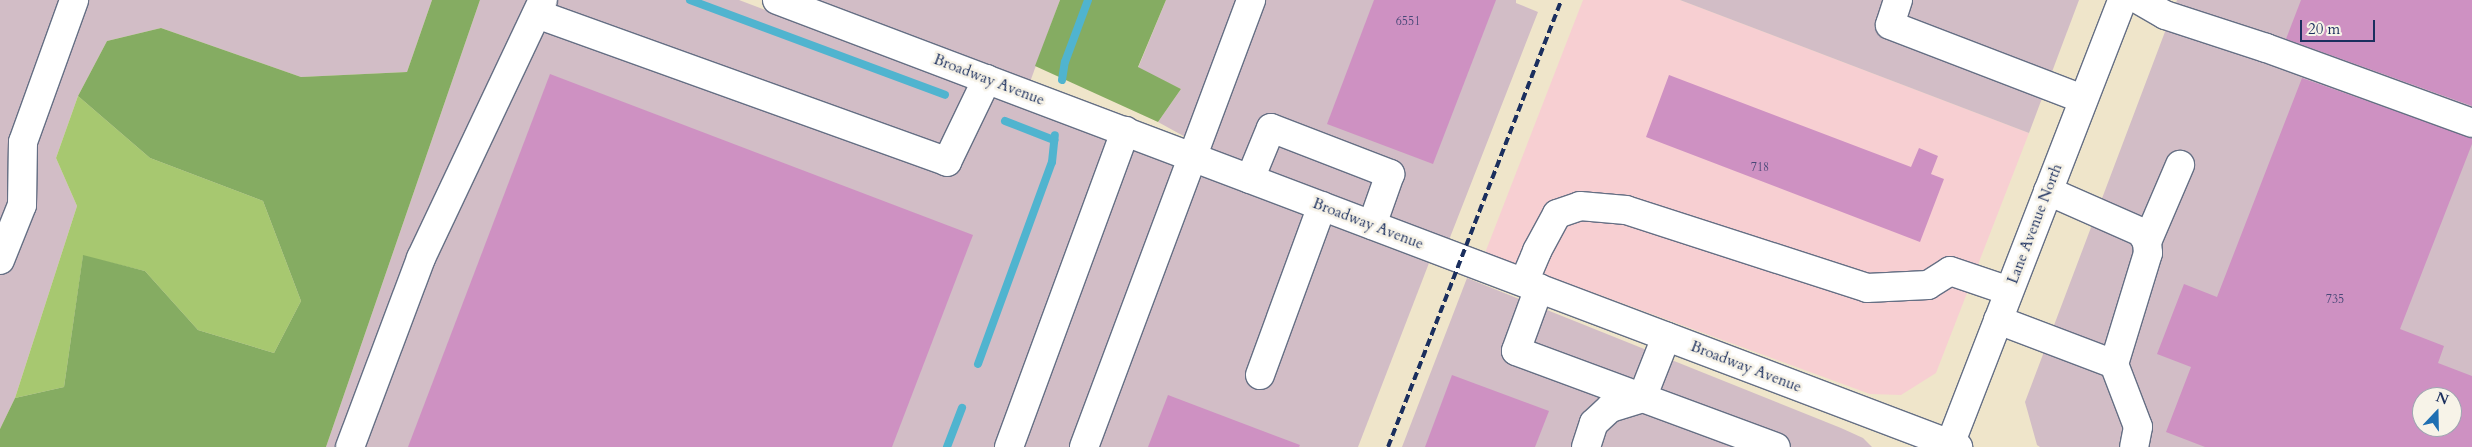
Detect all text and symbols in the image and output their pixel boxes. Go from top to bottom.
scale bar [2302,10,2377,42]
house number: 6551 [1396,15,1420,29]
text: 20 m [2308,19,2340,39]
street label: Broadway Avenue [931,51,1047,109]
house number: 718 [1751,161,1769,175]
street label: Lane Avenue North [2004,162,2066,286]
street label: Broadway Avenue [1310,195,1426,253]
house number: 735 [2326,293,2344,307]
street label: Broadway Avenue [1688,338,1804,396]
north arrow [2412,387,2462,437]
text: N [2433,387,2451,410]

